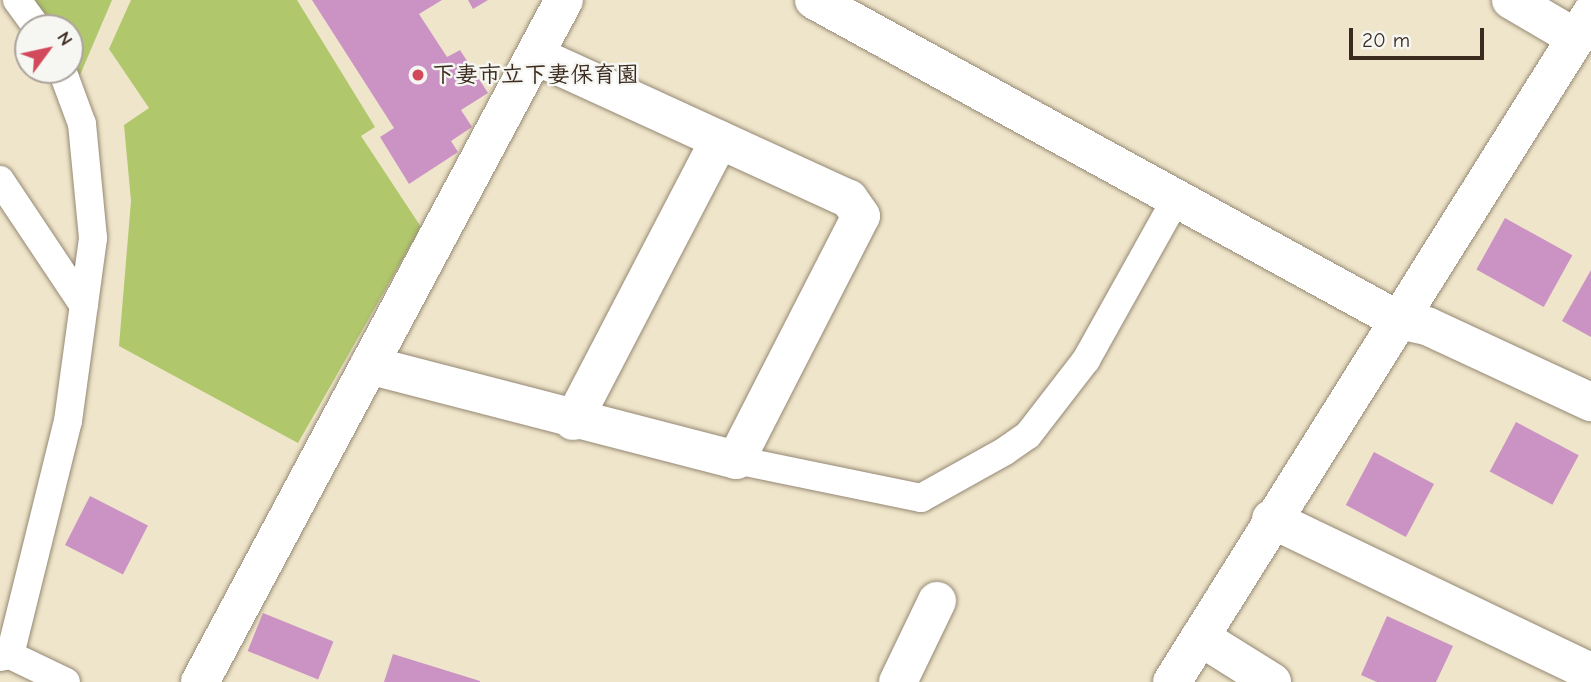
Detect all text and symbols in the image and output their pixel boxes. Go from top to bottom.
north arrow [14,14,84,84]
scale bar [1353,14,1488,58]
text: N [52,27,78,50]
text: 20 m [1362,28,1410,52]
place label: 下妻市立下妻保育園 [432,61,639,89]
marker: 下妻市立下妻保育園 [410,67,426,83]

